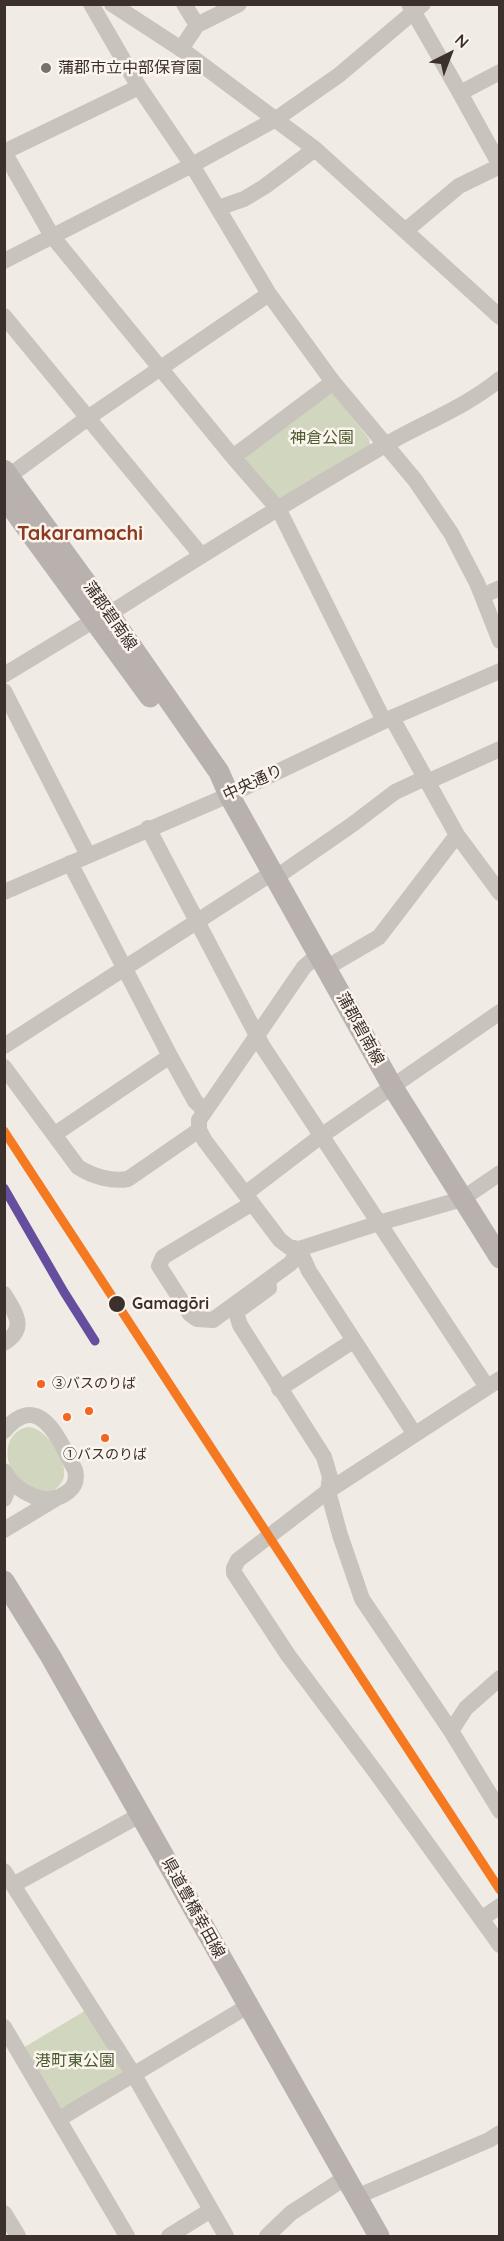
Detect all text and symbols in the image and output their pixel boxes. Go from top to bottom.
north arrow [420,24,480,84]
text: N [451,29,473,52]
place label: 蒲郡市立中部保育園 [58,58,202,78]
marker: 蒲郡市立中部保育園 [39,61,53,75]
park label: 神倉公園 [290,428,354,448]
district label: Takaramachi [17,522,143,546]
street label: 蒲郡碧南線 [79,578,141,654]
street label: 中央通り [220,761,286,805]
street label: 蒲郡碧南線 [332,989,388,1069]
marker: Gamagōri [107,1294,127,1314]
place label: Gamagōri [132,1294,209,1314]
place label: ③バスのりば [52,1376,136,1392]
marker: ③バスのりば [35,1378,47,1390]
unlabelled marker [83,1405,95,1417]
unlabelled marker [61,1411,73,1423]
marker: ①バスのりば [99,1432,111,1444]
place label: ①バスのりば [63,1447,147,1463]
street label: 県道豊橋幸田線 [157,1854,229,1962]
park label: 港町東公園 [35,2051,115,2071]

